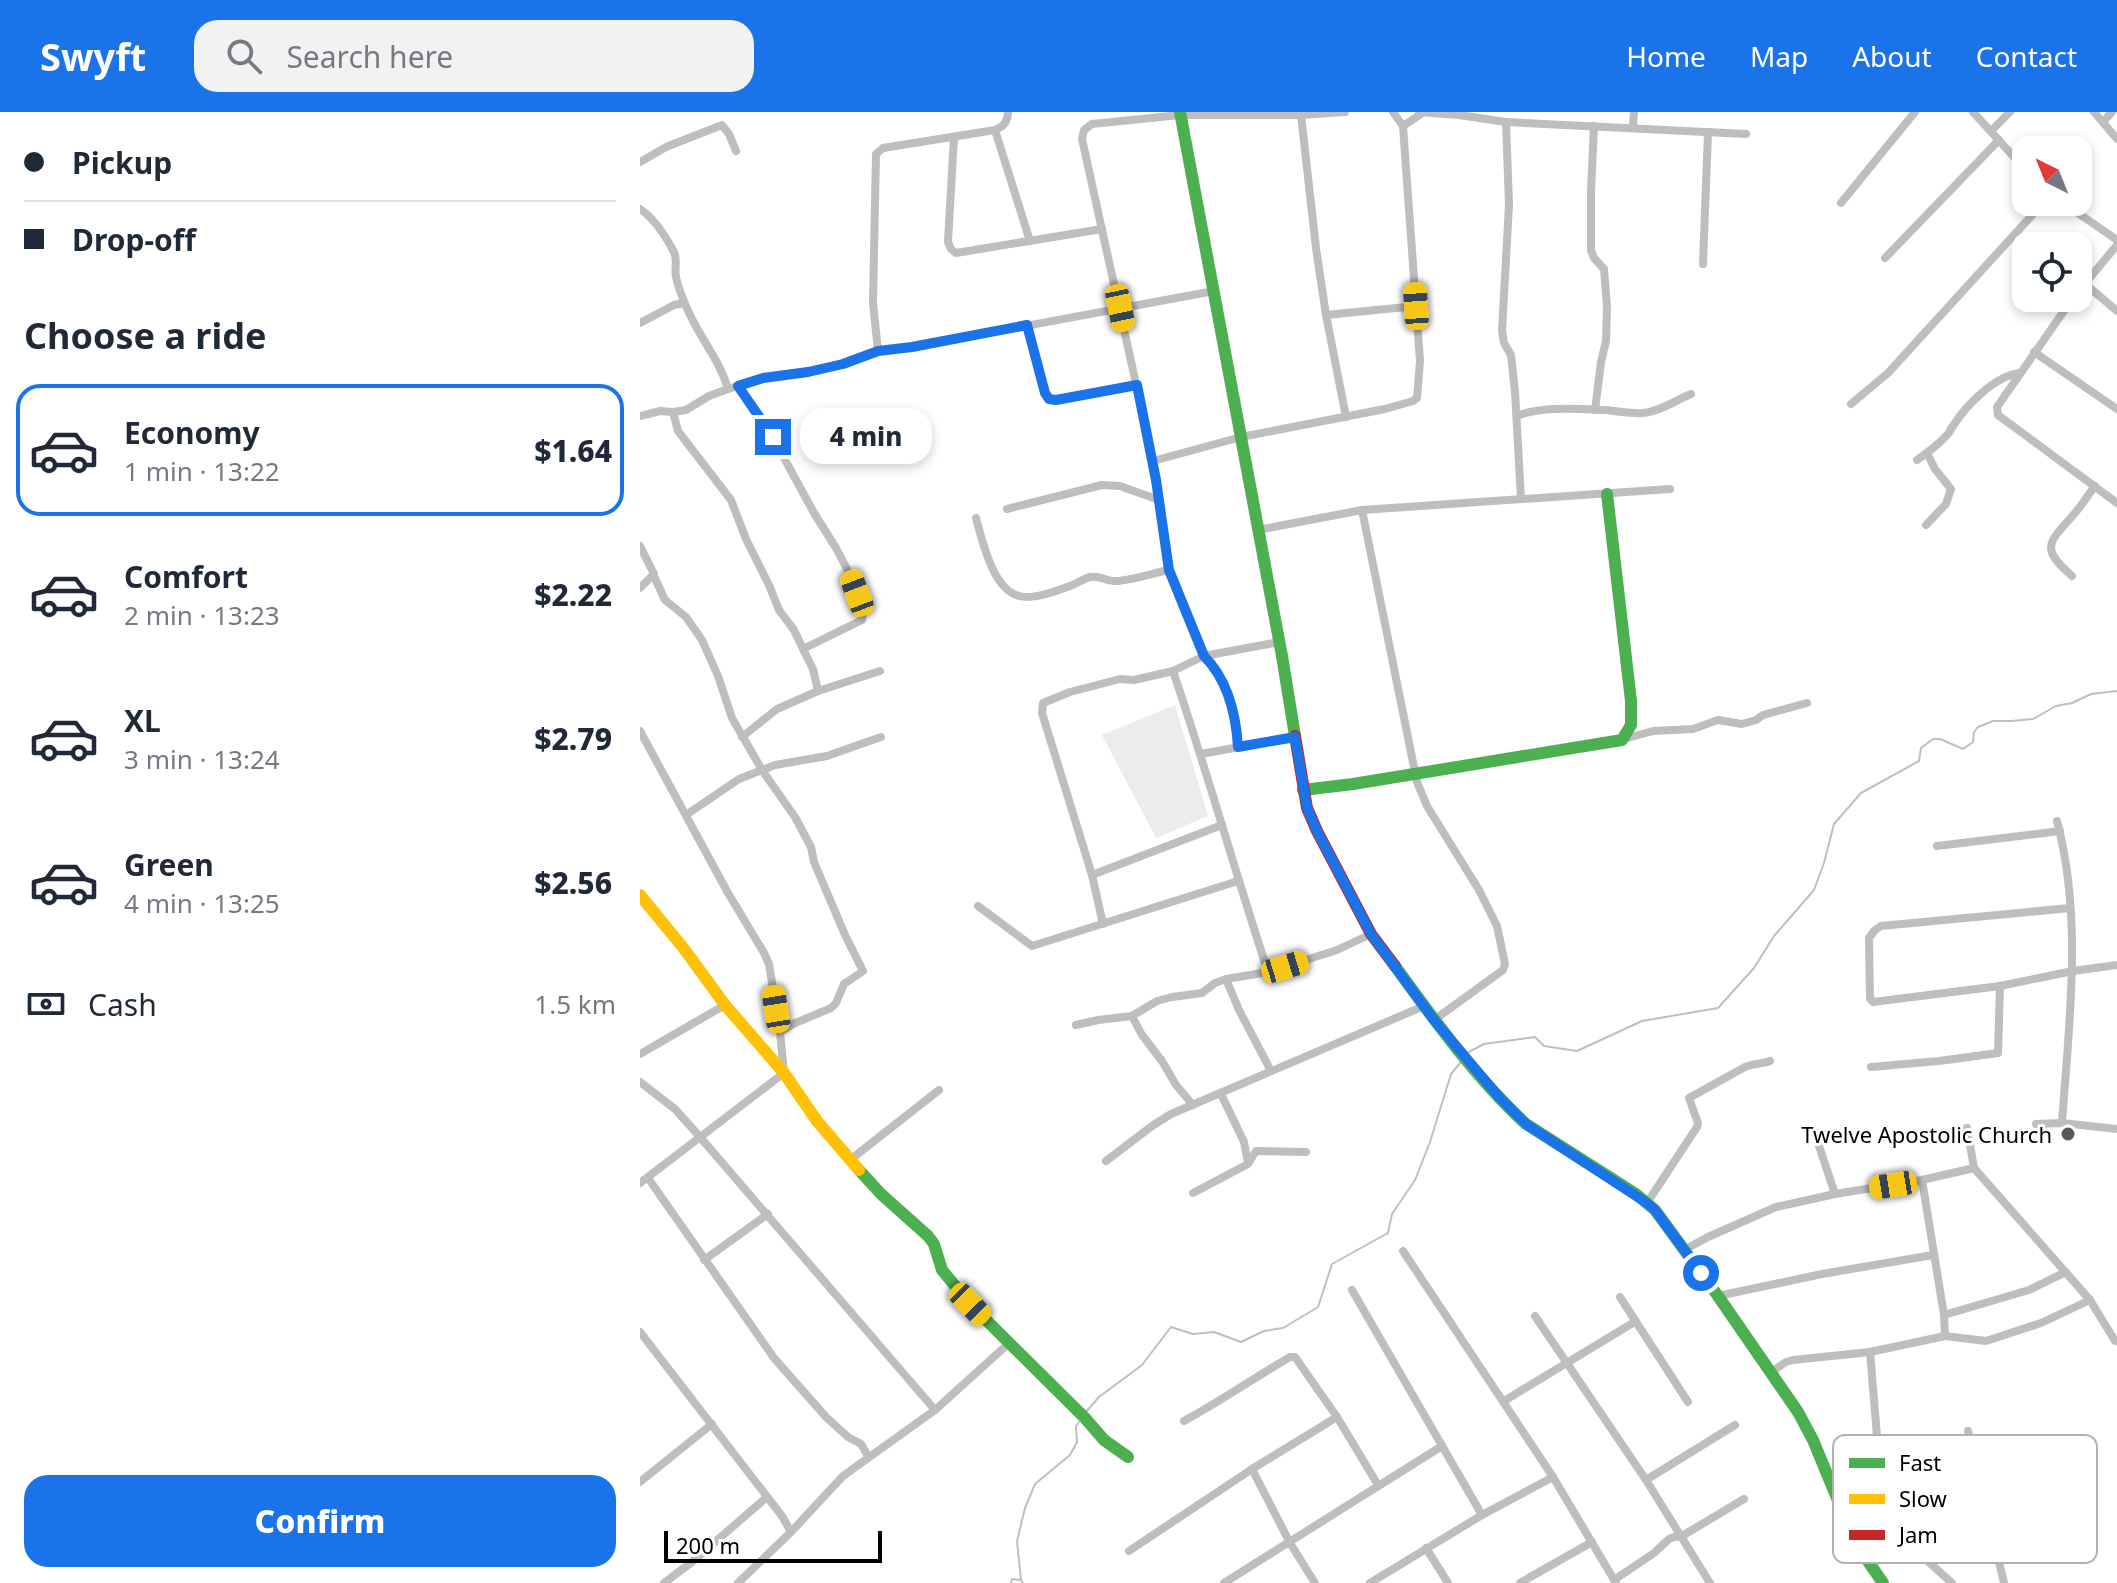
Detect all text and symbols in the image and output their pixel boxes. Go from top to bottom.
search box [194,20,754,92]
text: Swyft [40,30,146,82]
icon: search [222,34,266,78]
text: Search here [286,36,453,77]
text: Home [1626,37,1706,75]
text: Map [1750,37,1808,75]
text: About [1852,37,1932,75]
text: Contact [1976,37,2077,75]
north arrow [2012,136,2092,216]
map controls [2012,136,2092,312]
text: Pickup [72,142,172,183]
text: Drop-off [72,219,196,260]
button: locate [2012,232,2092,312]
car [1402,281,1430,331]
car [1103,282,1137,334]
text: Choose a ride [24,311,266,360]
callout: 4 min [801,409,933,465]
text: Economy [124,412,260,453]
icon: car [28,414,100,486]
text: 4 min [830,418,902,454]
route end [755,419,791,455]
text: $1.64 [534,430,612,471]
text: 1 min · 13:22 [124,453,280,489]
text: Comfort [124,556,248,597]
icon: car [28,558,100,630]
car [837,566,877,620]
text: $2.22 [534,574,612,615]
text: 2 min · 13:23 [124,597,280,633]
text: XL [124,700,161,741]
icon: car [28,702,100,774]
text: $2.79 [534,718,612,759]
text: 3 min · 13:24 [124,741,280,777]
text: Green [124,844,214,885]
icon: car [28,846,100,918]
text: $2.56 [534,862,612,903]
text: 4 min · 13:25 [124,885,280,921]
car [1259,949,1311,985]
icon: cash [24,982,68,1026]
car [760,983,792,1035]
text: Cash [88,984,157,1025]
text: 1.5 km [534,986,616,1022]
place label: Twelve Apostolic Church [1801,1119,2052,1149]
marker: Twelve Apostolic Church [2059,1125,2077,1143]
car [1867,1169,1919,1201]
route start [1683,1255,1719,1291]
car [945,1278,995,1330]
legend [1833,1435,2097,1563]
text: Fast [1899,1447,1941,1477]
button: Confirm [24,1475,616,1567]
text: Slow [1899,1483,1948,1513]
text: Jam [1897,1519,1938,1549]
scale bar [664,1527,882,1563]
text: 200 m [676,1530,740,1560]

